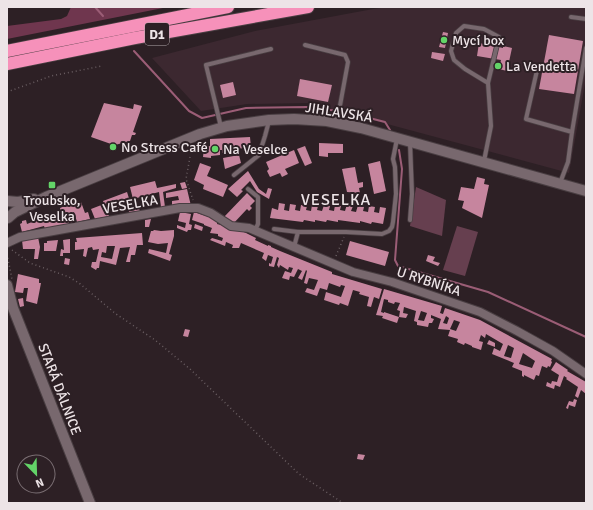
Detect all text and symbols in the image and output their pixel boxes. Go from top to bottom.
road number: D1 [145,23,169,45]
place label: Mycí box [452,32,505,49]
marker: Mycí box [439,35,449,45]
place label: La Vendetta [506,58,577,75]
marker: La Vendetta [493,61,503,71]
street label: JIHLAVSKÁ [304,99,374,126]
place label: No Stress Café [121,139,208,156]
place label: Na Veselce [223,141,288,158]
marker: No Stress Café [108,142,118,152]
marker: Na Veselce [210,144,220,154]
marker: Troubsko, Veselka [47,180,57,190]
district label: VESELKA [301,190,371,210]
street label: VESELKA [101,191,159,218]
place label: Troubsko, Veselka [23,192,81,225]
street label: U RYBNÍKA [395,263,464,300]
street label: STARÁ DÁLNICE [34,341,85,437]
north arrow [16,454,56,494]
text: N [34,475,46,490]

